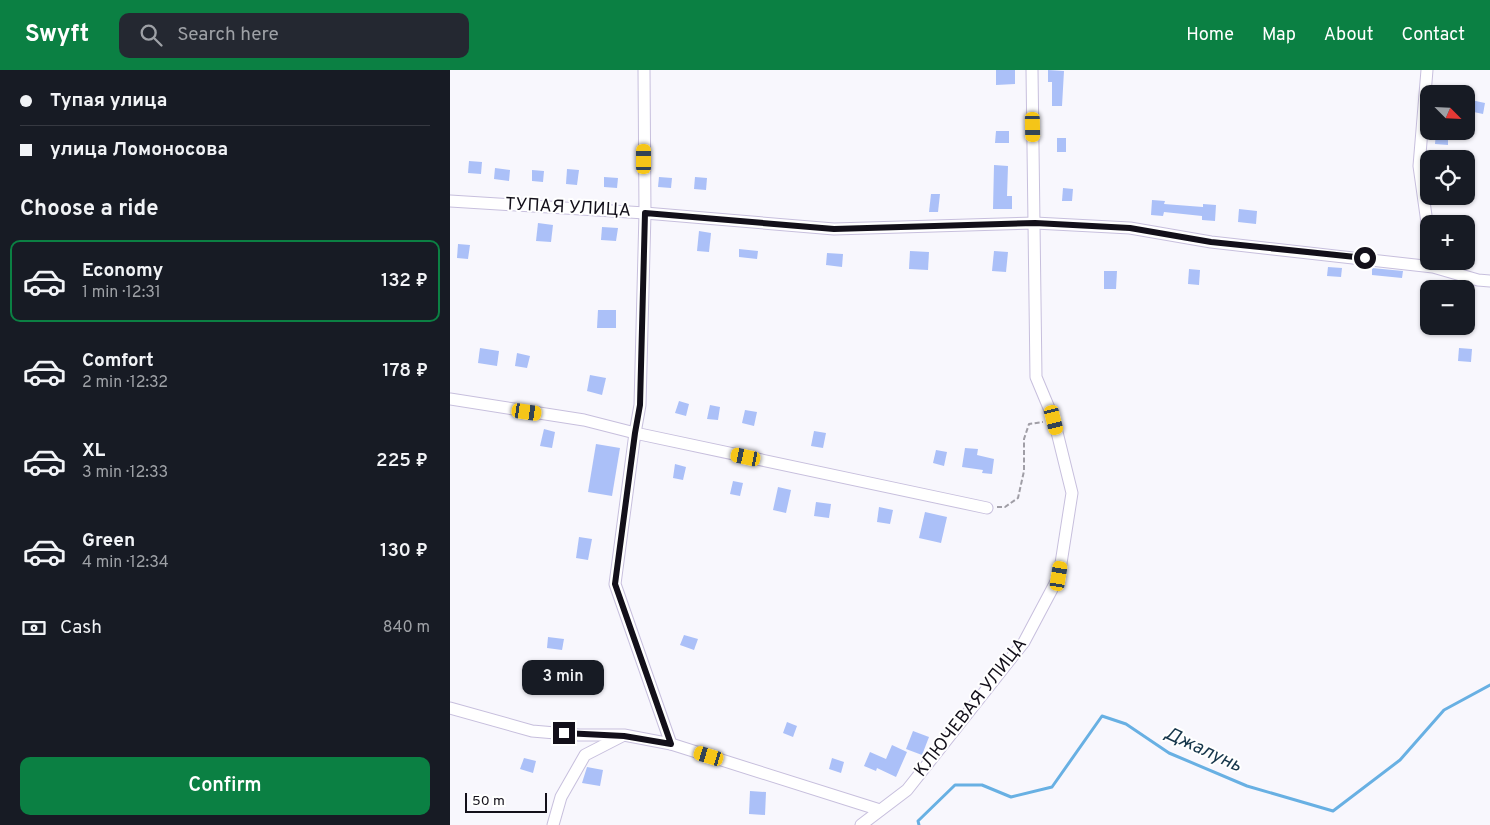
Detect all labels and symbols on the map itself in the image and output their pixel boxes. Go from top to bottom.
north arrow [1420,85,1475,140]
car [1025,112,1040,142]
car [636,144,651,174]
street label: ТУПАЯ УЛИЦА [504,193,632,223]
route start [1354,247,1376,269]
car [511,402,542,422]
car [1043,404,1064,436]
car [729,447,762,467]
car [1049,560,1068,592]
street label: КЛЮЧЕВАЯ УЛИЦА [910,634,1032,782]
callout: 3 min [523,660,605,696]
route end [553,722,575,744]
water label: Джалунь [1161,722,1245,778]
car [692,744,725,768]
scale bar [465,790,548,813]

